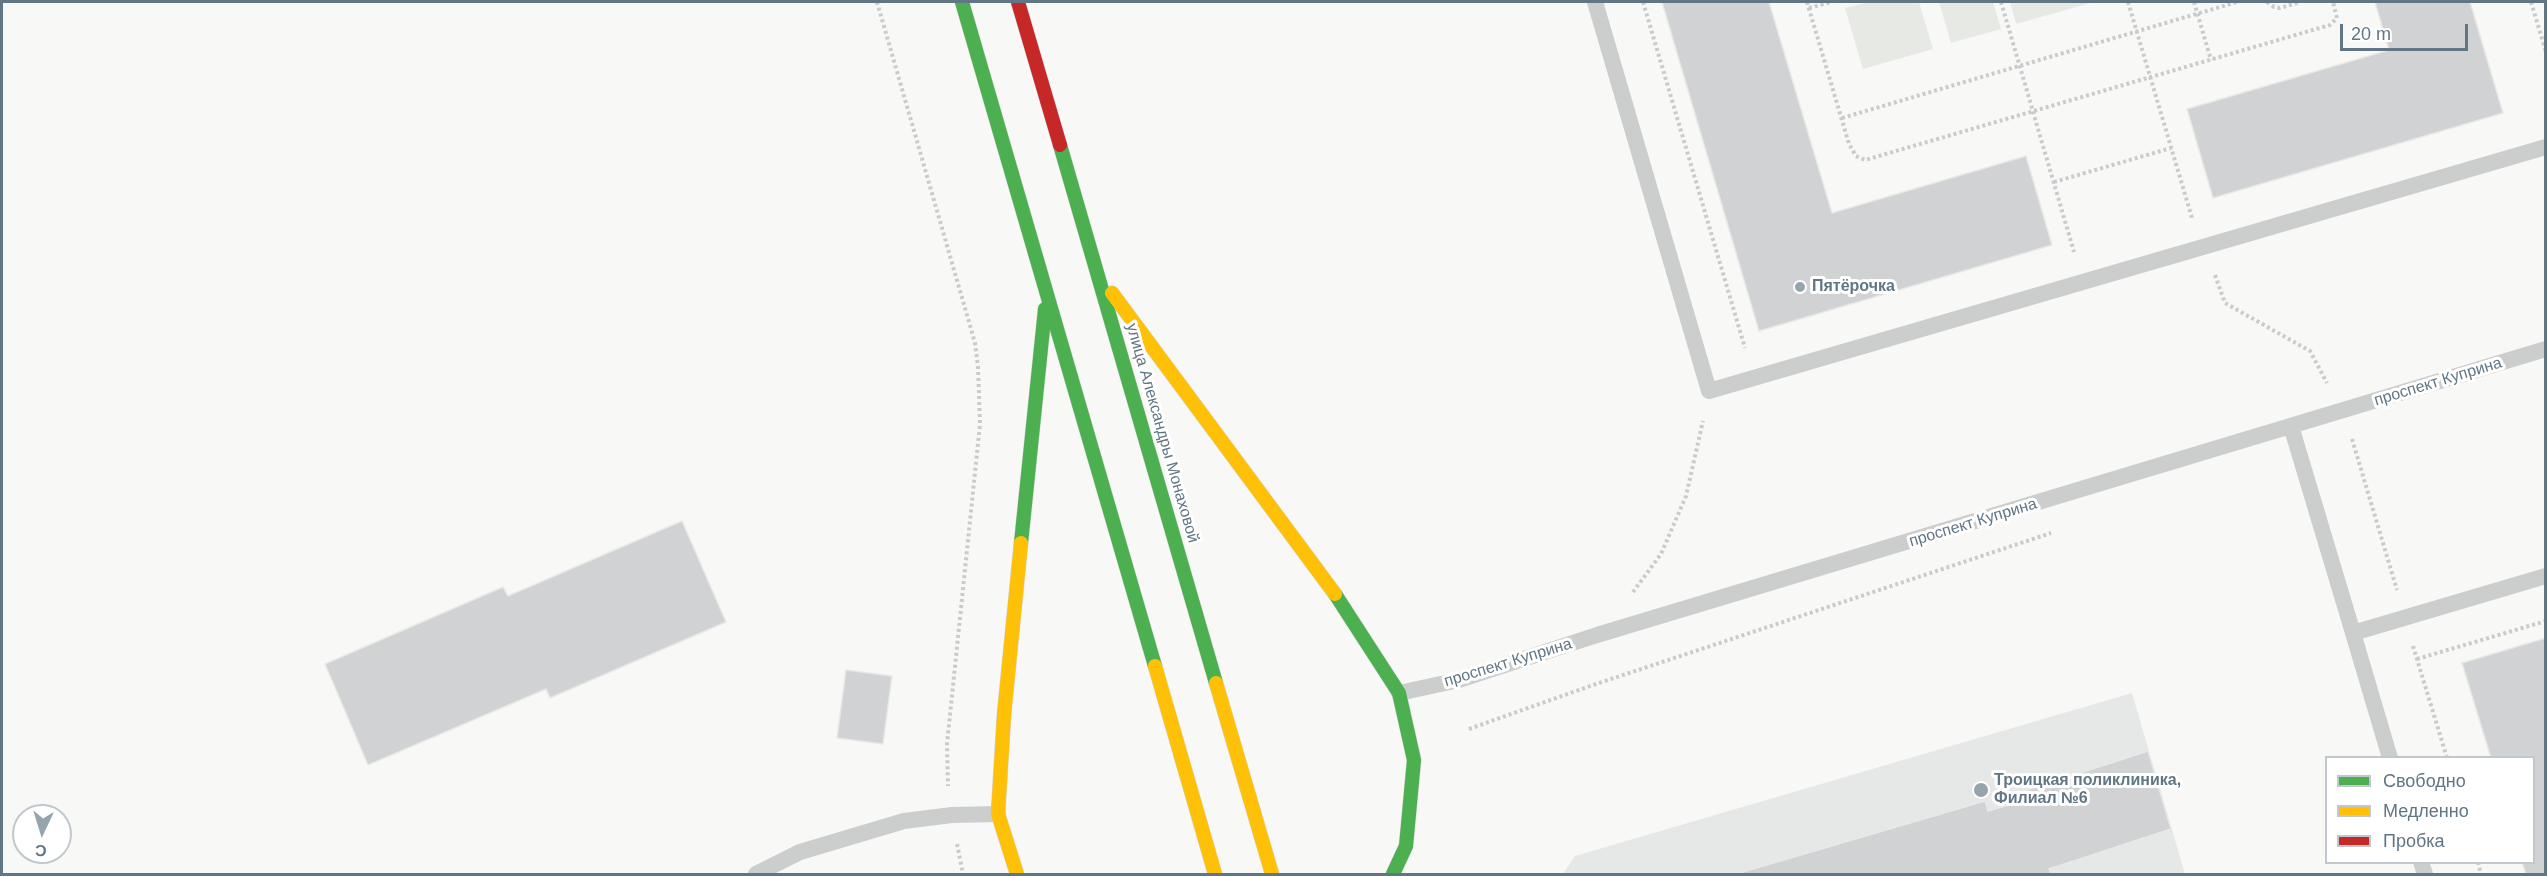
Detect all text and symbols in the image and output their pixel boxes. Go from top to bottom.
scale bar [2343,12,2470,50]
text: 20 m [2351,24,2391,44]
place label: Пятёрочка [1812,277,1895,297]
marker: Пятёрочка [1793,280,1807,294]
street label: улица Александры Монаховой [1121,321,1203,545]
street label: проспект Куприна [2372,353,2504,411]
street label: проспект Куприна [1907,494,2039,552]
street label: проспект Куприна [1442,634,1574,692]
legend [2325,756,2535,864]
place label: Троицкая поликлиника, Филиал №6 [1994,771,2181,809]
text: Свободно [2383,771,2466,791]
marker: Троицкая поликлиника, Филиал №6 [1972,781,1990,799]
text: Медленно [2383,801,2469,821]
north arrow [12,804,72,864]
text: Пробка [2383,831,2445,851]
text: С [34,842,47,859]

